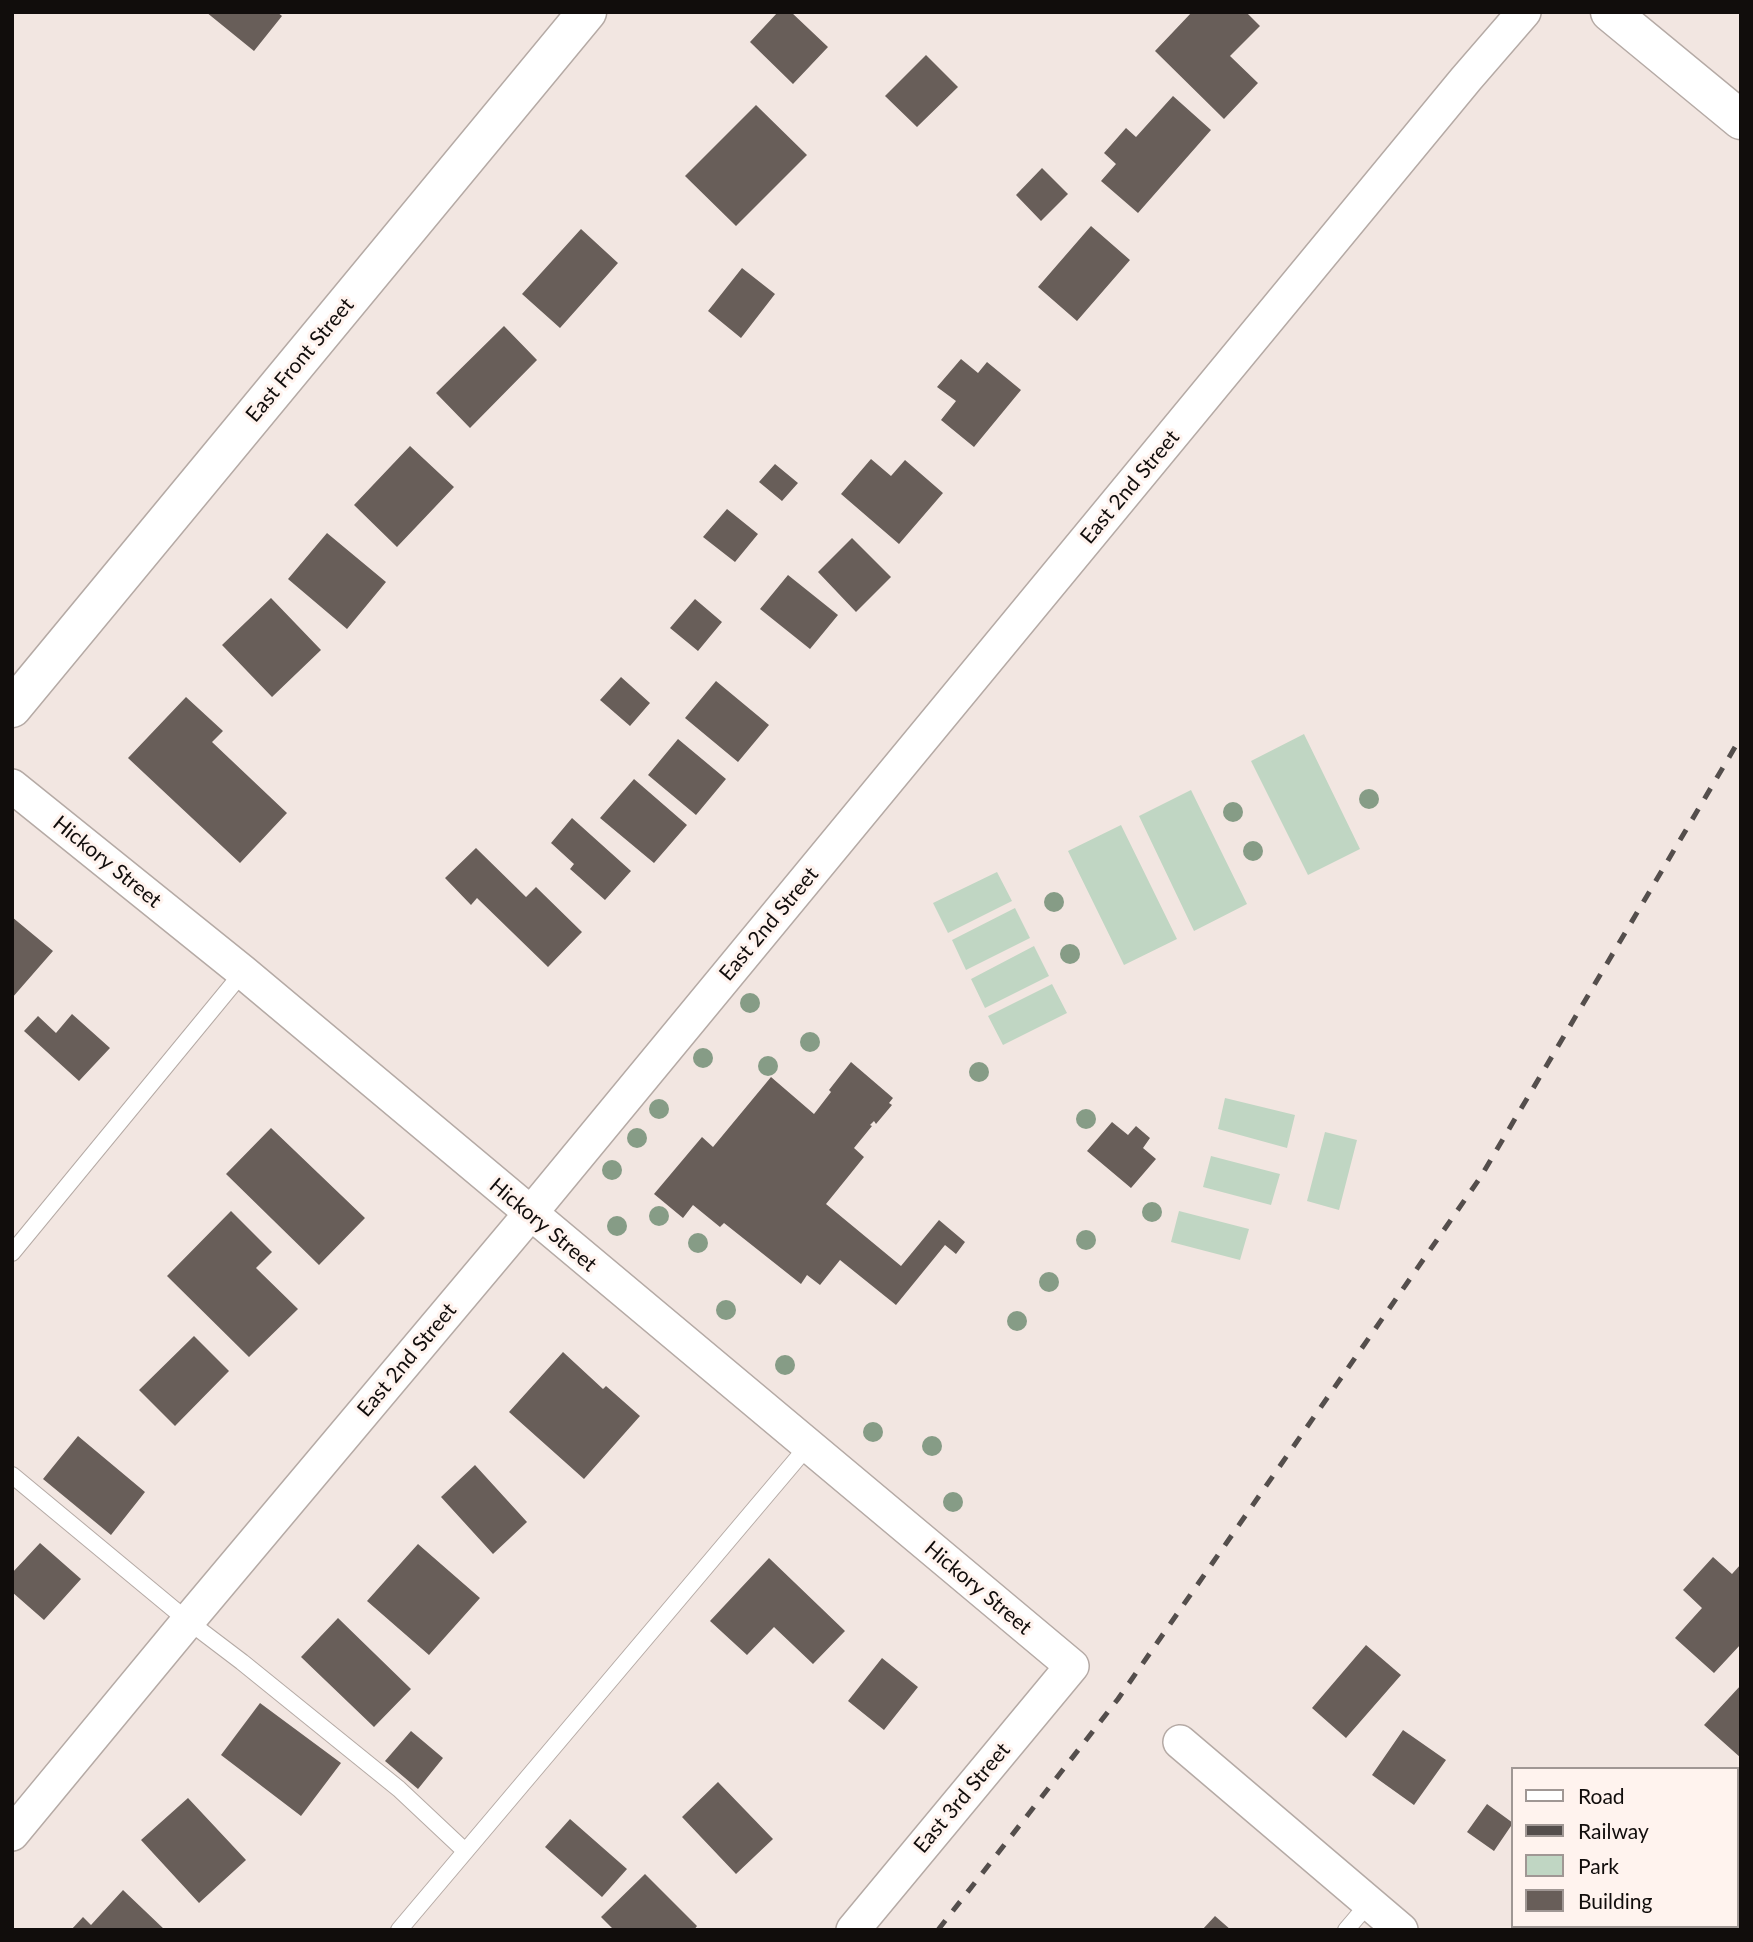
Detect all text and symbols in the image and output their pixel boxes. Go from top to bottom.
street label: East Front Street [241,293,359,427]
street label: East 2nd Street [1075,425,1185,549]
street label: Hickory Street [48,811,166,913]
street label: East 2nd Street [714,862,824,986]
street label: Hickory Street [484,1173,602,1277]
street label: East 2nd Street [352,1298,462,1422]
street label: Hickory Street [919,1536,1037,1640]
street label: East 3rd Street [909,1738,1015,1858]
legend [1512,1767,1739,1928]
text: Road [1578,1783,1625,1808]
text: Railway [1578,1818,1649,1843]
text: Park [1578,1853,1619,1878]
text: Building [1578,1888,1653,1913]

